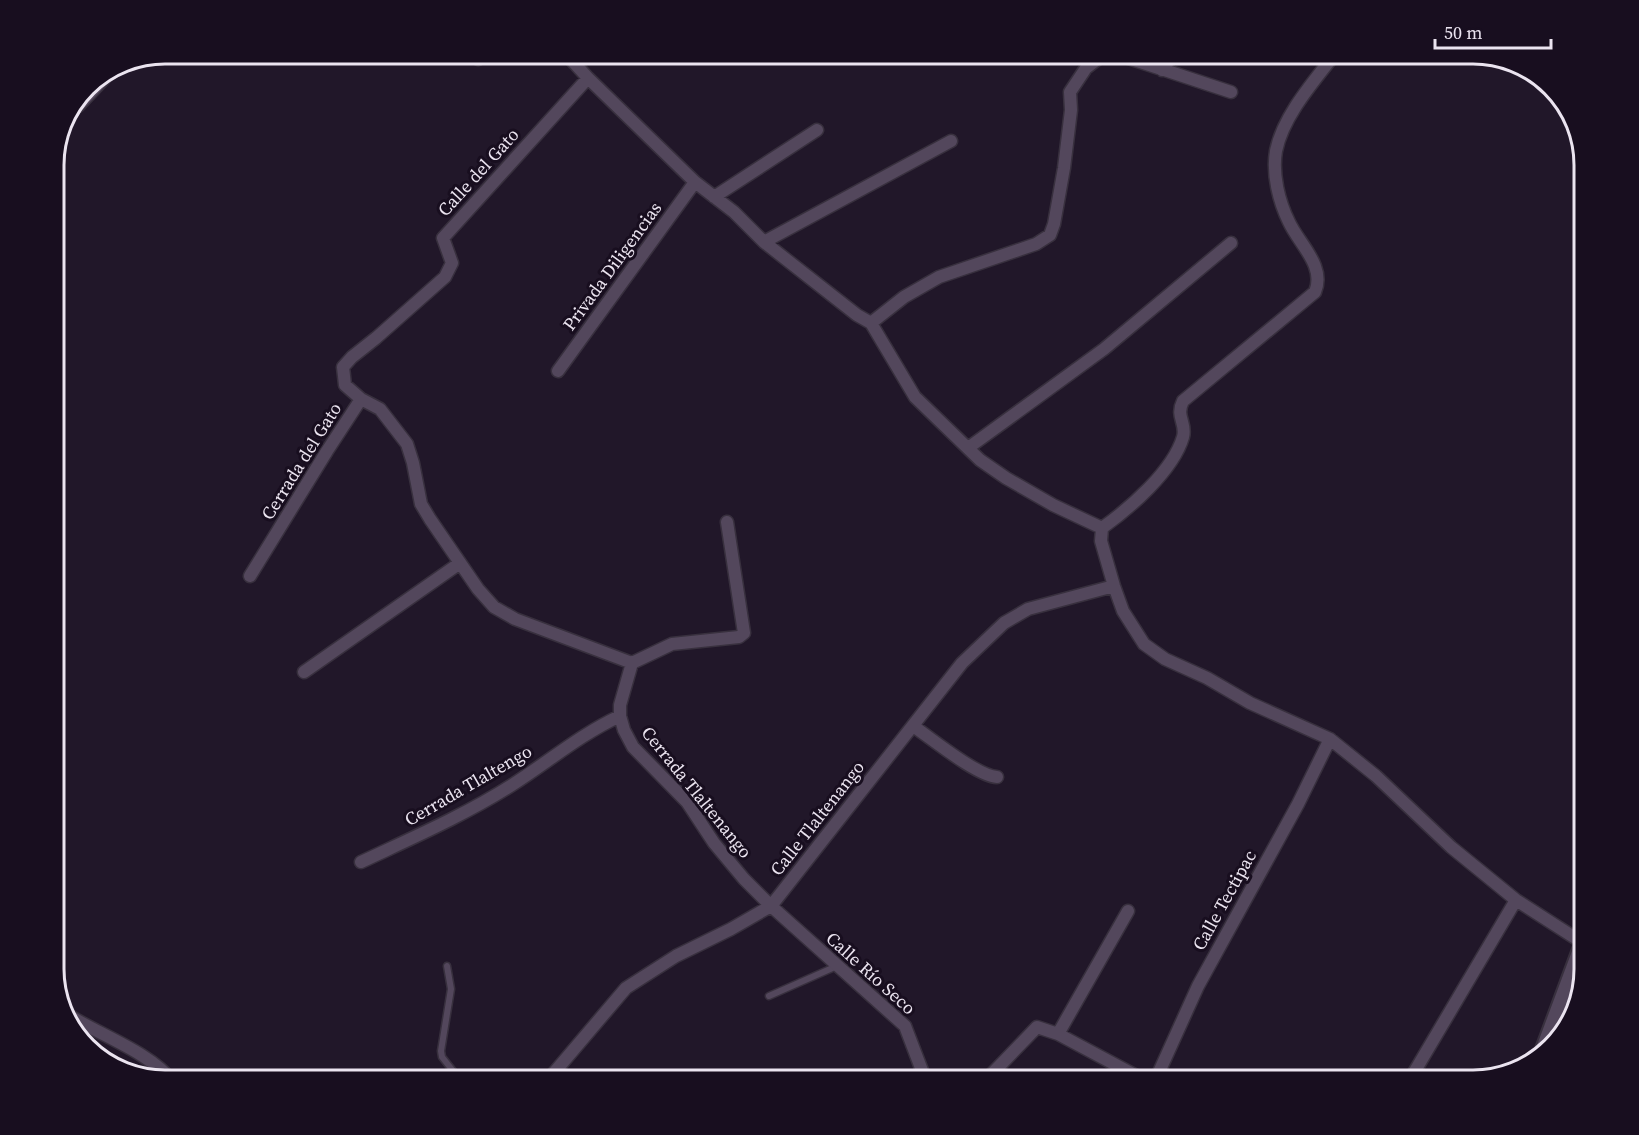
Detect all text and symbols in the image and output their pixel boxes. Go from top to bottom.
scale bar [1435,12,1550,50]
text: 50 m [1444,20,1482,45]
street label: Calle del Gato [432,122,524,221]
street label: Privada Diligencias [557,196,667,336]
street label: Cerrada del Gato [255,397,347,524]
street label: Cerrada Tlaltenango [636,721,758,863]
street label: Cerrada Tlaltengo [400,738,536,832]
street label: Calle Tlaltenango [764,755,870,881]
street label: Calle Tectipac [1186,845,1262,955]
street label: Calle Río Seco [821,926,921,1020]

